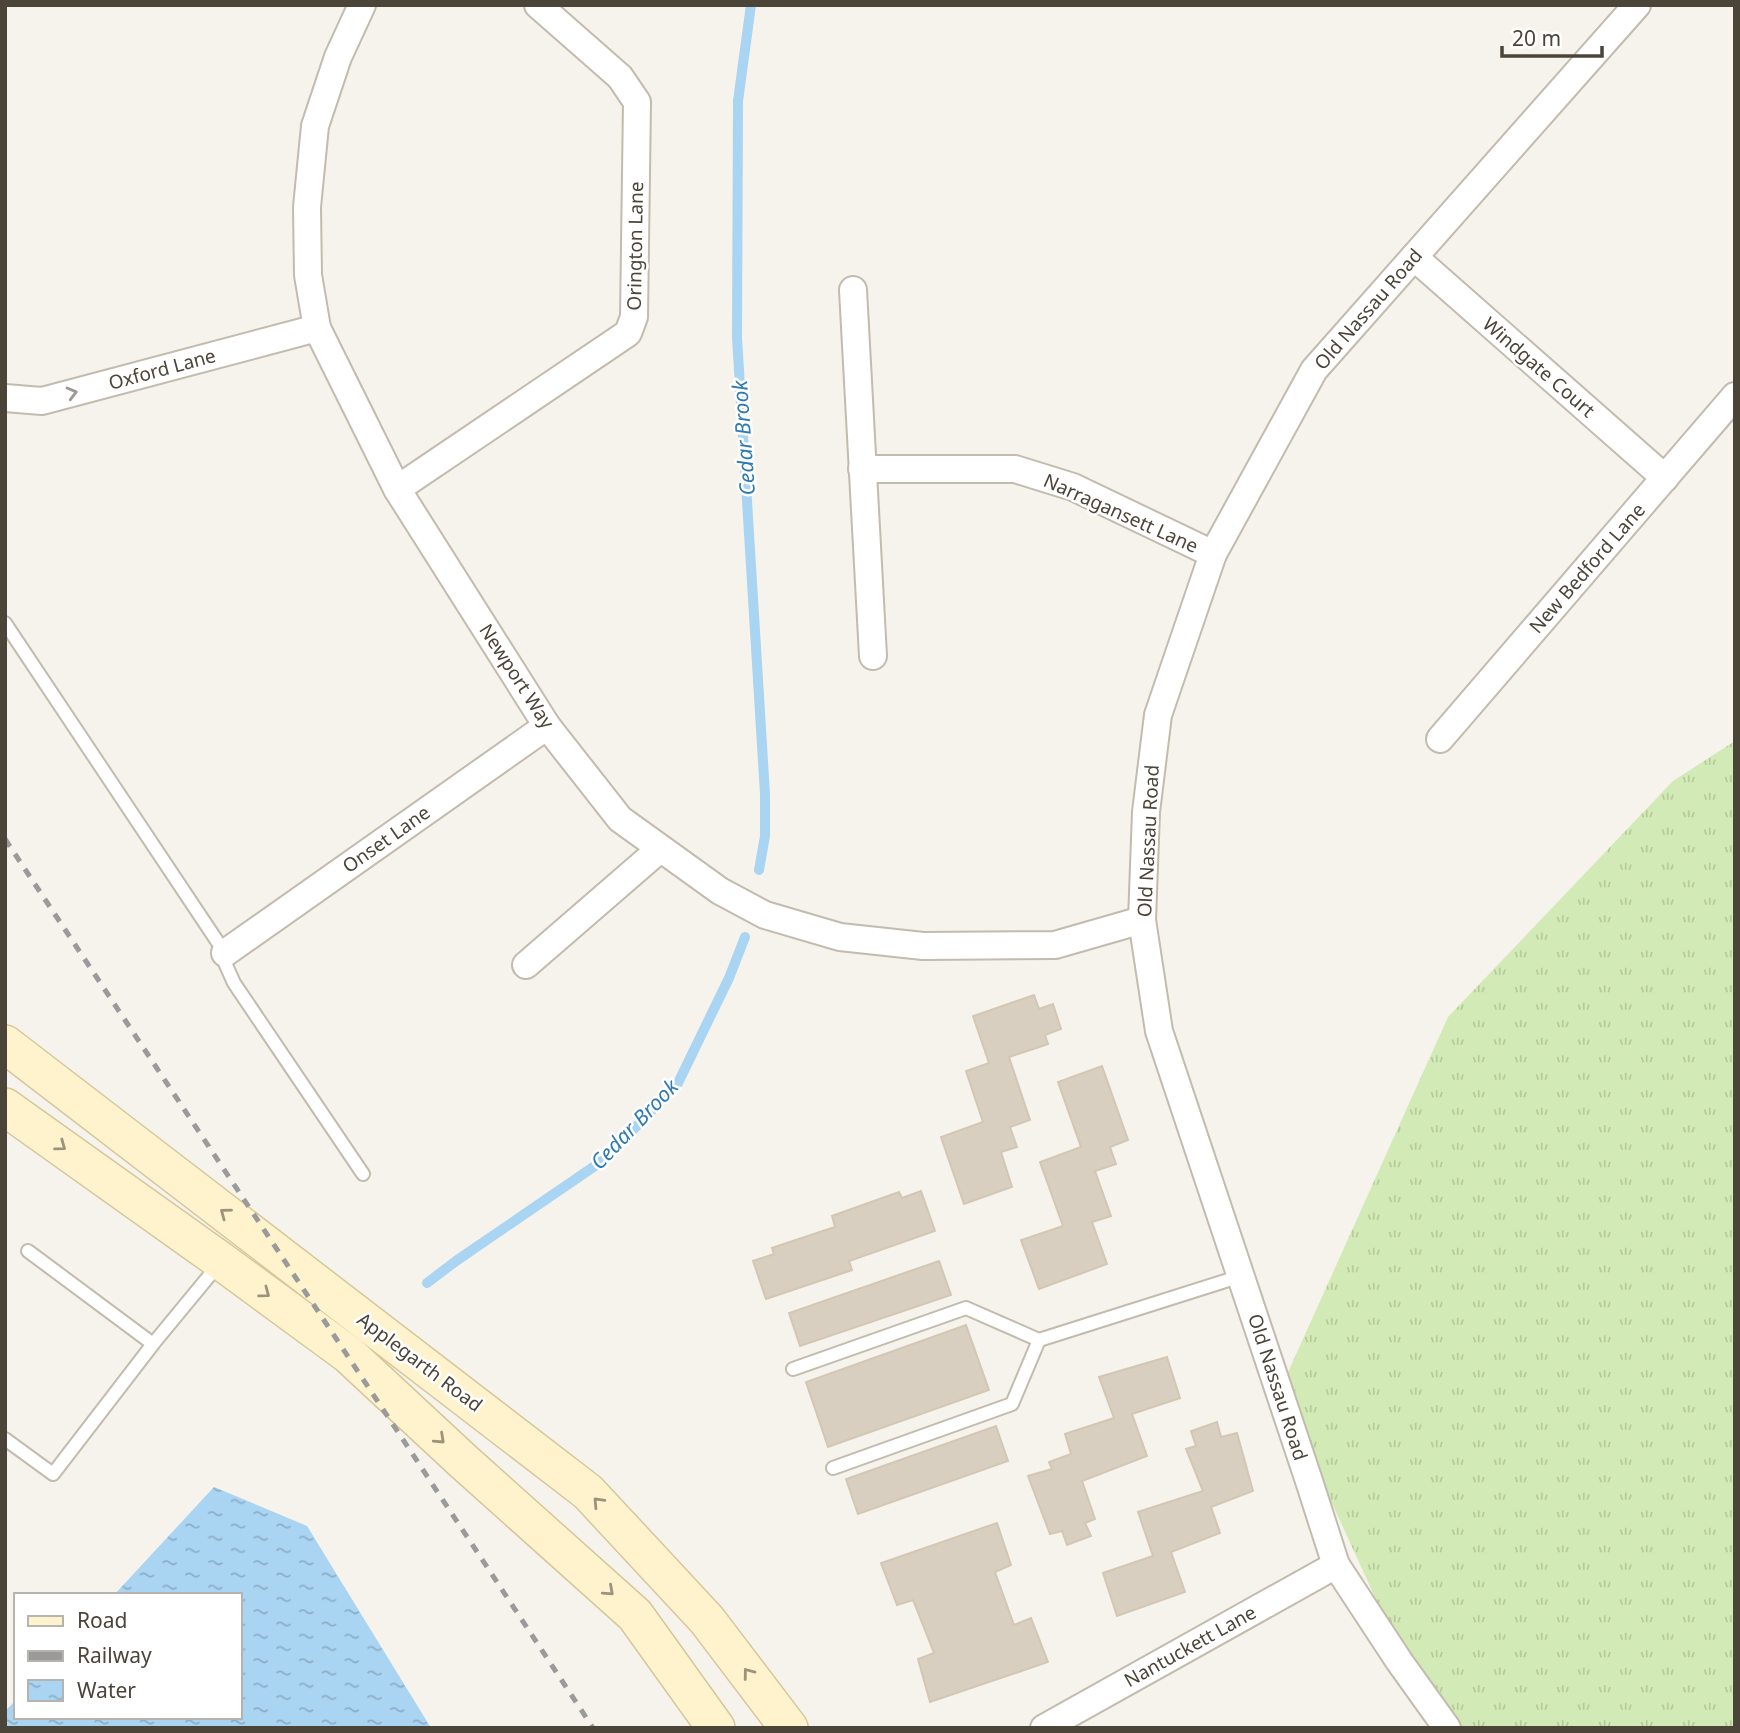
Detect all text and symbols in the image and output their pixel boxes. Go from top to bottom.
scale bar [1502,14,1602,58]
text: 20 m [1512,24,1561,52]
street label: Orington Lane [621,181,649,311]
street label: Old Nassau Road [1308,243,1428,375]
street label: Windgate Court [1477,311,1601,423]
street label: Oxford Lane [105,342,219,396]
water label: Cedar Brook [725,378,761,496]
one-way arrow [66,387,78,401]
street label: Narragansett Lane [1040,467,1202,559]
street label: New Bedford Lane [1523,497,1651,639]
street label: Newport Way [473,619,561,734]
street label: Old Nassau Road [1131,764,1165,918]
street label: Onset Lane [337,799,435,879]
water label: Cedar Brook [584,1072,685,1175]
one-way arrow [53,1138,66,1150]
one-way arrow [220,1209,232,1222]
one-way arrow [257,1285,270,1298]
street label: Applegarth Road [352,1306,488,1418]
street label: Old Nassau Road [1242,1310,1314,1464]
one-way arrow [432,1431,445,1443]
one-way arrow [594,1497,607,1510]
one-way arrow [601,1583,614,1595]
legend [14,1593,242,1719]
street label: Nantuckett Lane [1119,1599,1261,1693]
text: Road [77,1606,127,1634]
text: Railway [77,1641,152,1669]
one-way arrow [744,1669,756,1681]
text: Water [77,1676,136,1704]

